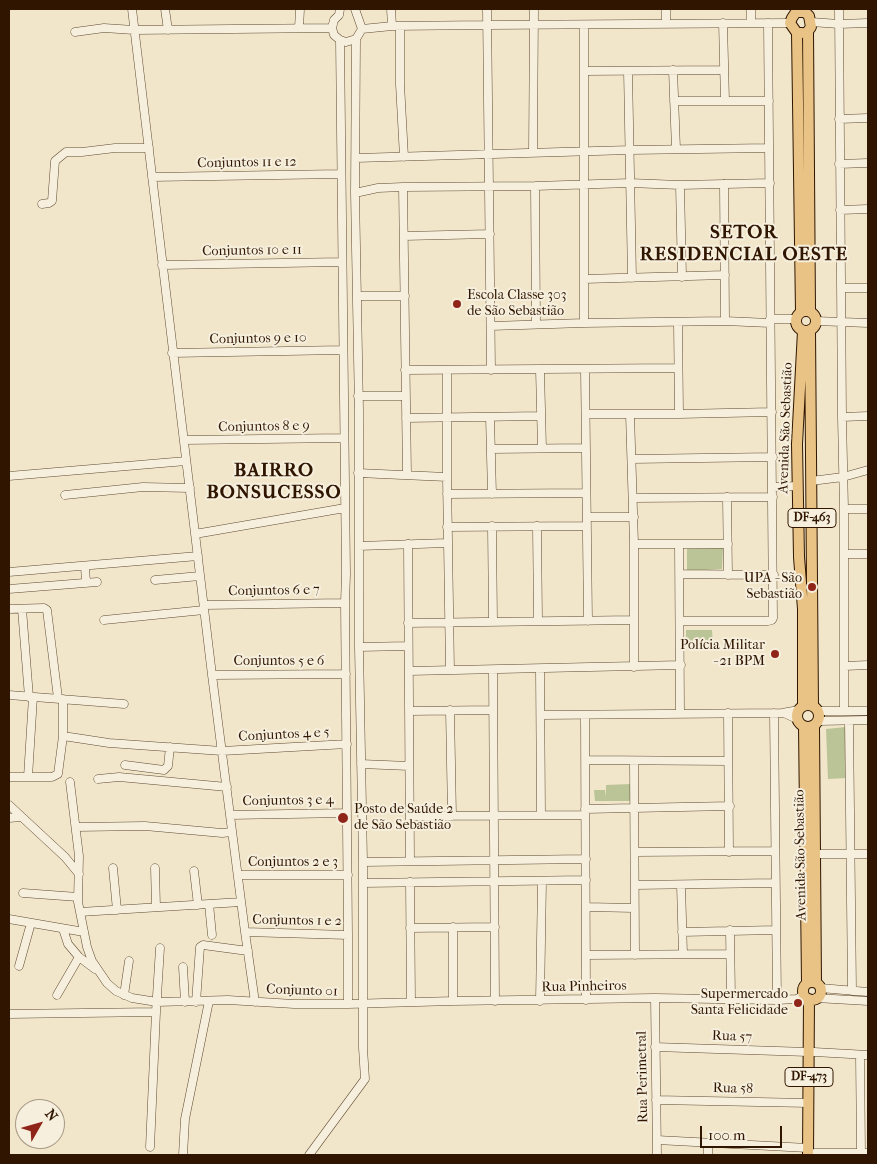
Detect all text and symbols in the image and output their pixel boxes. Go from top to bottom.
street label: Conjuntos 11 e 12 [197,154,297,172]
district label: SETOR RESIDENCIAL OESTE [638,222,850,266]
street label: Conjuntos 10 e 11 [202,242,302,260]
place label: Escola Classe 303 de São Sebastião [467,288,566,321]
marker: Escola Classe 303 de São Sebastião [451,298,463,310]
street label: Conjuntos 9 e 10 [209,330,307,348]
street label: Avenida São Sebastião [775,362,797,494]
street label: Conjuntos 8 e 9 [218,418,310,436]
district label: BAIRRO BONSUCESSO [205,460,343,504]
road number: DF-463 [788,508,836,528]
place label: UPA - São Sebastião [744,571,802,604]
marker: UPA - São Sebastião [806,581,818,593]
street label: Conjuntos 6 e 7 [228,582,320,600]
place label: Polícia Militar - 21 BPM [680,638,765,670]
marker: Polícia Militar - 21 BPM [769,648,781,660]
street label: Conjuntos 5 e 6 [234,654,324,670]
street label: Conjuntos 4 e 5 [238,724,330,746]
street label: Avenida São Sebastião [791,789,811,921]
street label: Conjuntos 3 e 4 [242,792,334,810]
place label: Posto de Saúde 2 de São Sebastião [354,802,453,834]
marker: Posto de Saúde 2 de São Sebastião [336,811,350,825]
street label: Conjuntos 2 e 3 [248,855,338,871]
street label: Conjuntos 1 e 2 [252,912,342,930]
street label: Rua Pinheiros [541,978,627,996]
street label: Conjunto 01 [266,981,338,1001]
place label: Supermercado Santa Felicidade [691,987,788,1020]
marker: Supermercado Santa Felicidade [792,997,804,1009]
street label: Rua 57 [712,1028,752,1046]
street label: Rua Perimetral [634,1031,652,1123]
road number: DF-473 [785,1068,833,1086]
street label: Rua 58 [713,1080,753,1098]
north arrow [15,1099,65,1149]
text: N [41,1106,61,1124]
scale bar [702,1116,784,1148]
text: 100 m [708,1126,746,1144]

